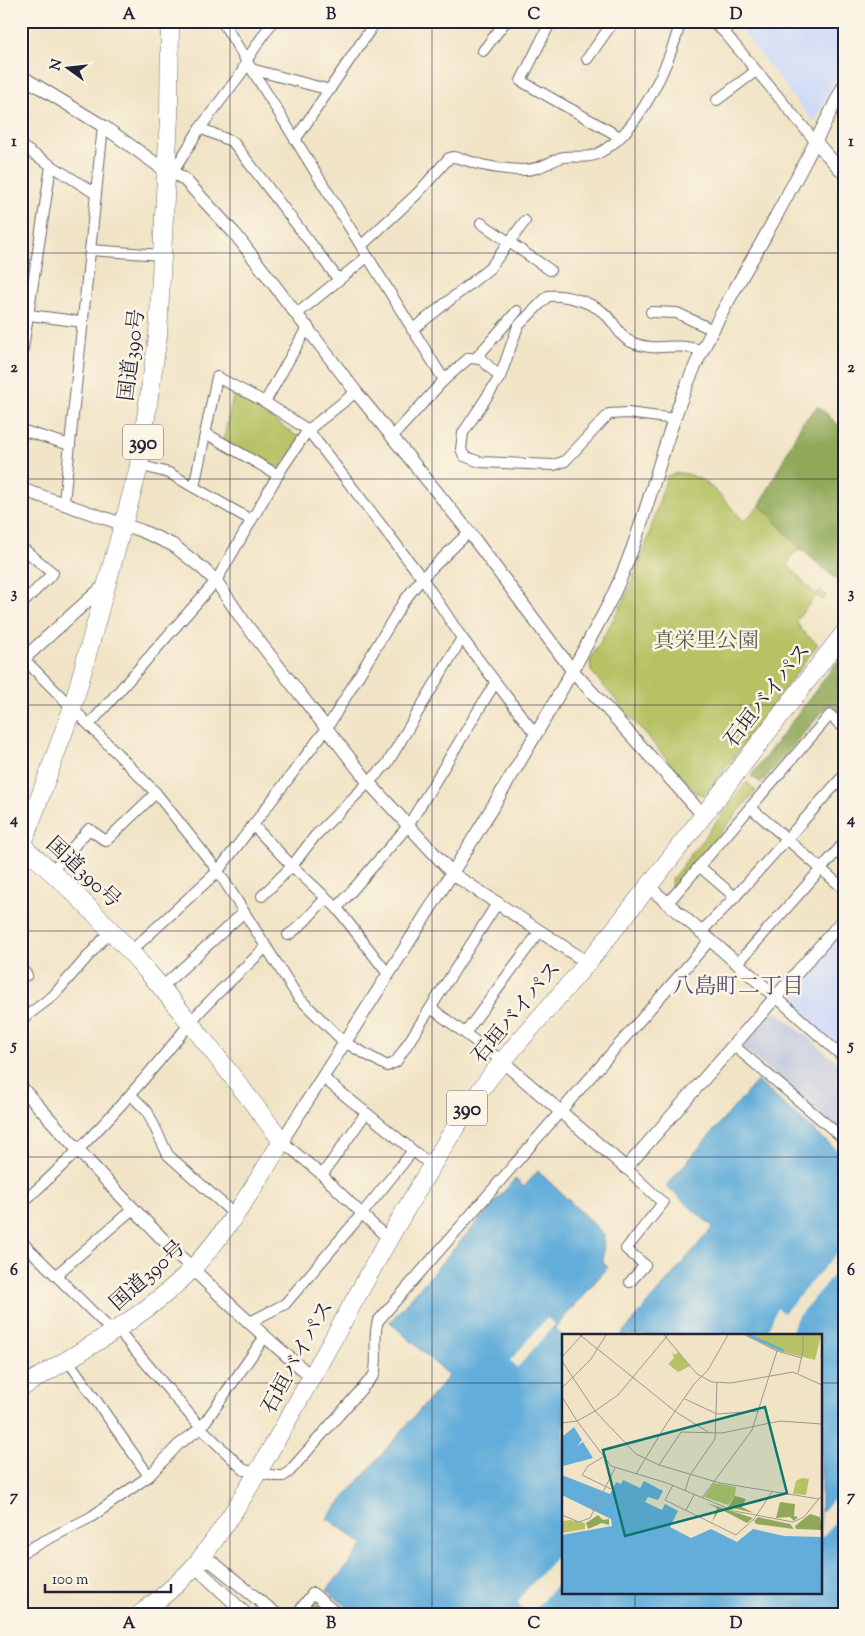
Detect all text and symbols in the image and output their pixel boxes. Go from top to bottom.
text: A [123,4,136,27]
text: B [326,4,336,27]
text: C [528,4,541,27]
text: D [730,4,743,27]
north arrow [42,42,92,92]
text: N [46,57,68,73]
text: 1 [11,131,17,154]
text: 1 [848,131,854,154]
street label: 国道390号 [112,307,154,403]
text: 2 [10,357,18,380]
text: 2 [847,357,855,380]
road number: 390 [123,424,163,460]
text: 3 [11,583,18,606]
text: 3 [848,583,855,606]
park label: 真栄里公園 [654,627,759,657]
street label: 石垣バイパス [718,638,819,755]
text: 4 [9,809,18,832]
text: 4 [846,809,855,832]
street label: 国道390号 [39,831,127,916]
street label: 石垣バイパス [466,956,569,1071]
district label: 八島町二丁目 [672,972,804,1004]
text: 5 [9,1035,17,1058]
text: 5 [846,1035,854,1058]
road number: 390 [447,1090,487,1126]
street label: 国道390号 [104,1234,193,1319]
text: 6 [10,1260,18,1283]
text: 6 [847,1260,855,1283]
street label: 石垣バイパス [255,1296,342,1420]
inset map [562,1334,822,1594]
text: 7 [10,1486,19,1509]
text: 7 [847,1486,856,1509]
scale bar [45,1561,171,1593]
text: 100 m [52,1570,89,1591]
text: A [123,1613,136,1636]
text: B [326,1613,336,1636]
text: C [528,1613,541,1636]
text: D [730,1613,743,1636]

